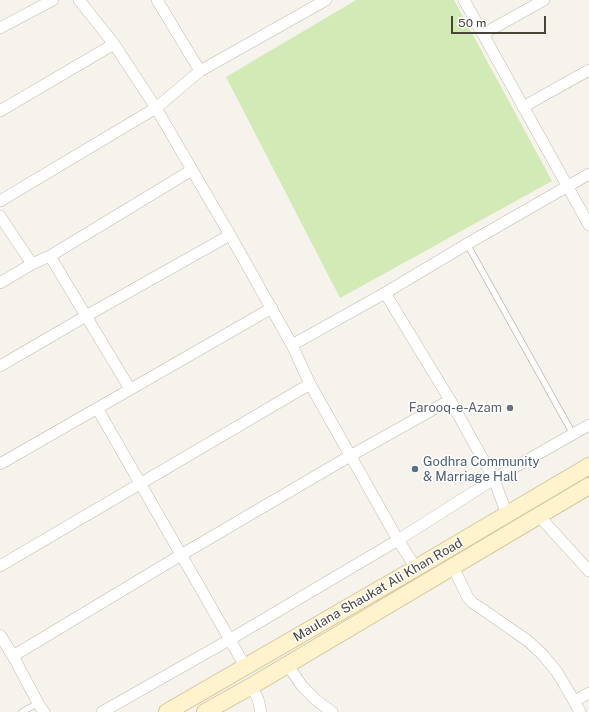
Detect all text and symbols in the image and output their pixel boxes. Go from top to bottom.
scale bar [453,8,548,34]
text: 50 m [458,16,486,30]
place label: Farooq-e-Azam [409,400,502,416]
marker: Farooq-e-Azam [505,403,515,413]
place label: Godhra Community & Marriage Hall [423,454,540,485]
marker: Godhra Community & Marriage Hall [410,464,420,474]
street label: Maulana Shaukat Ali Khan Road [291,535,465,645]

